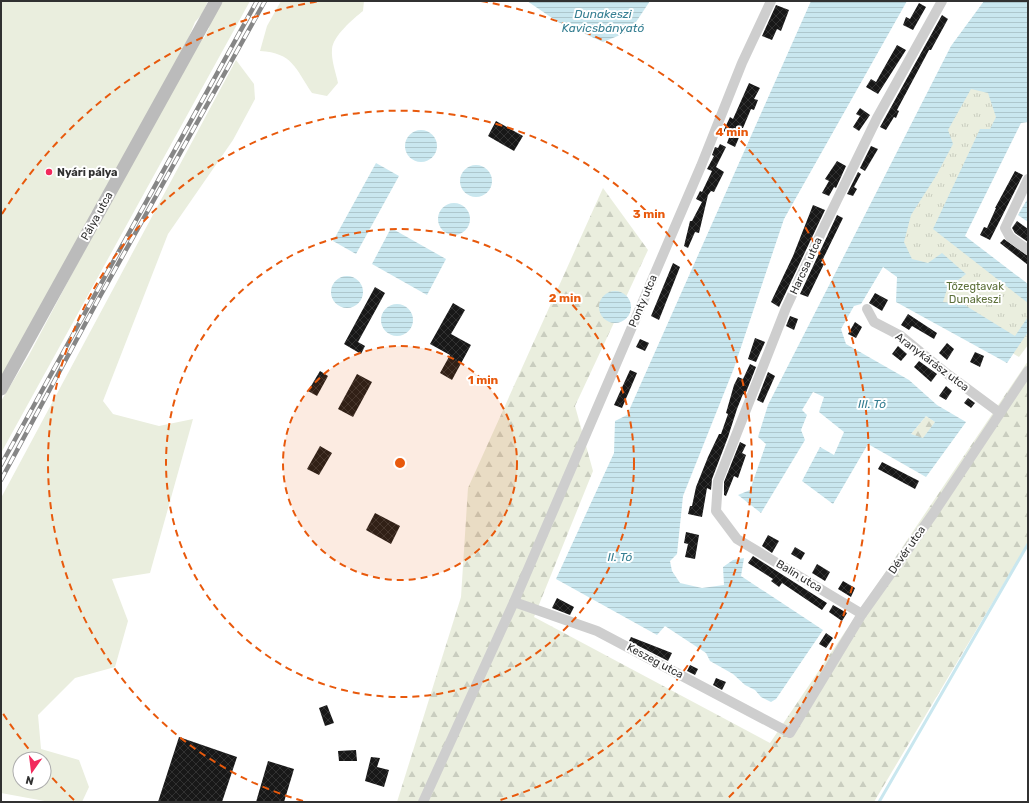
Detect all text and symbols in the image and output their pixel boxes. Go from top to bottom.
water label: Dunakeszi Kavicsbányató [562,7,644,35]
text: 4 min [716,125,749,139]
place label: Nyári pálya [57,166,118,179]
marker: Nyári pálya [44,167,54,177]
street label: Pálya utca [78,189,116,243]
text: 3 min [633,207,666,221]
street label: Harcsa utca [787,235,825,297]
street label: Ponty utca [626,273,660,329]
park label: Tőzegtavak Dunakeszi [946,280,1004,306]
text: 2 min [549,291,582,305]
street label: Aranykárász utca [893,330,971,394]
text: 1 min [468,373,499,387]
water label: III. Tó [858,397,886,411]
centre of rings [393,456,407,470]
street label: Dévér utca [886,524,928,576]
water label: II. Tó [608,550,633,564]
street label: Balin utca [774,557,824,595]
street label: Keszeg utca [625,641,685,681]
north arrow [12,751,52,791]
text: N [24,773,35,787]

